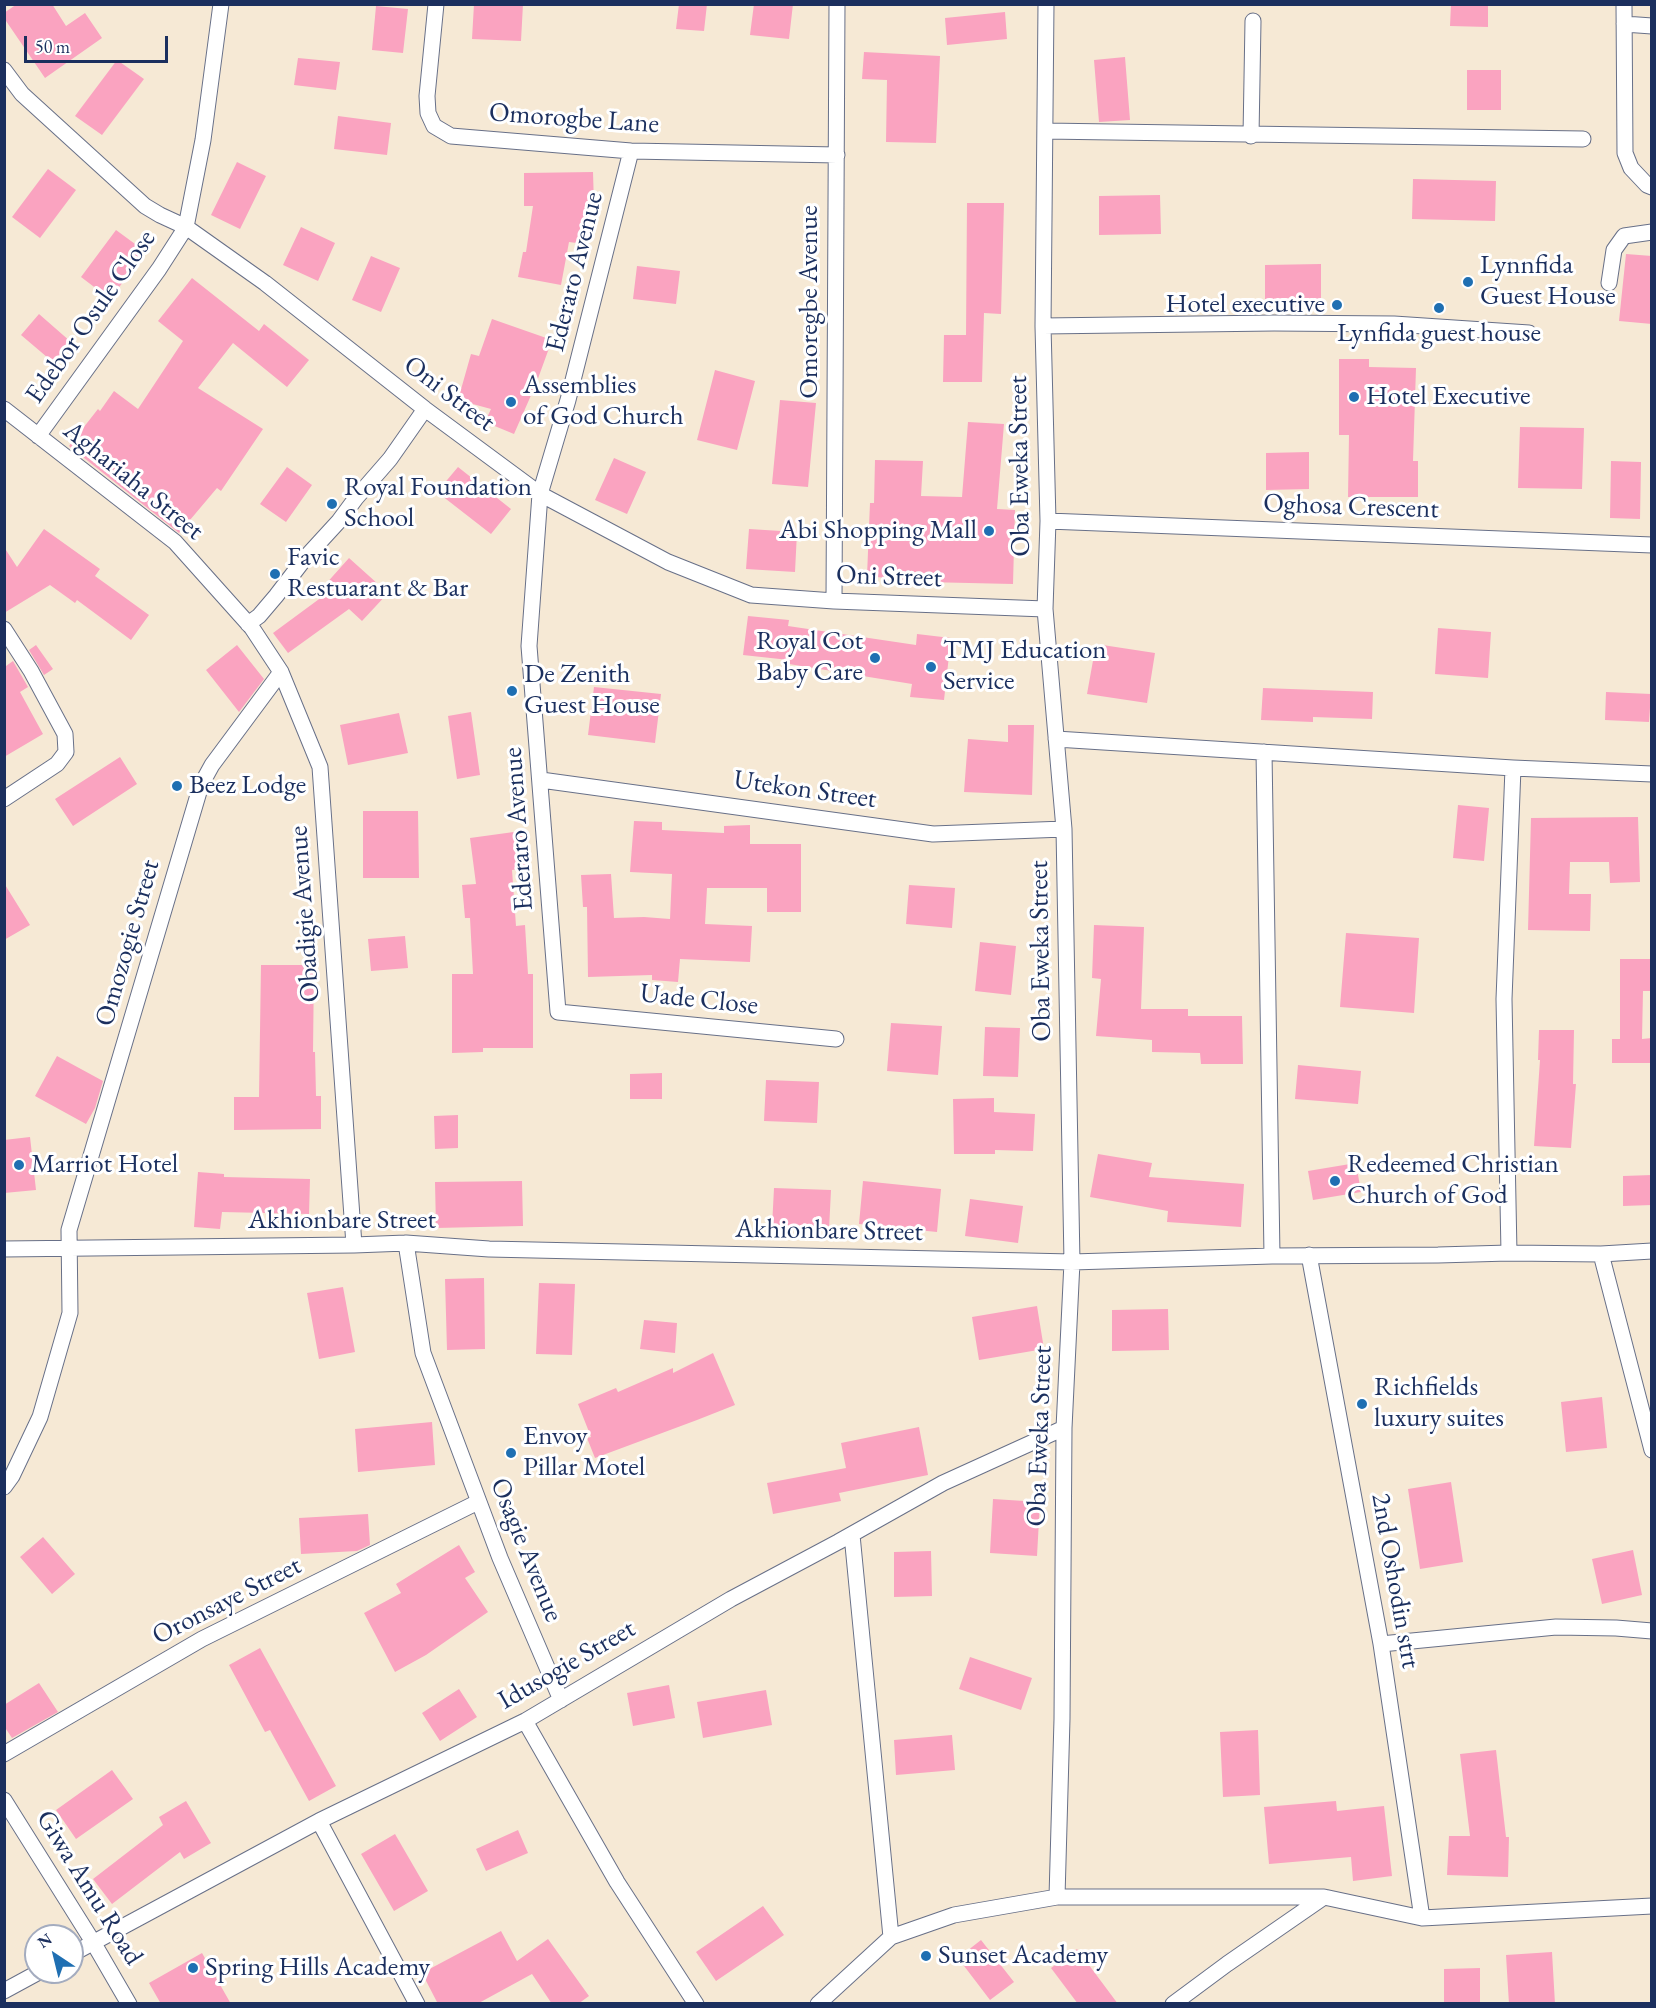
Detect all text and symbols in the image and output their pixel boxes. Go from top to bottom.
scale bar [27,24,171,62]
text: 50 m [35,35,70,58]
street label: Omorogbe Lane [488,97,660,141]
street label: Ederaro Avenue [539,189,611,355]
street label: Omoregbe Avenue [794,205,826,399]
street label: Edebor Osule Close [19,224,163,410]
place label: Lynnfida Guest House [1480,250,1616,313]
marker: Lynnfida Guest House [1461,275,1475,289]
place label: Hotel executive [1166,289,1325,321]
marker: Hotel executive [1330,298,1344,312]
marker: Lynfida guest house [1432,301,1446,315]
place label: Lynfida guest house [1337,318,1541,350]
street label: Oni Street [397,349,501,439]
place label: Assemblies of God Church [523,370,684,433]
street label: Oba Eweka Street [1002,375,1038,557]
place label: Hotel Executive [1366,381,1531,413]
marker: Hotel Executive [1347,390,1361,404]
marker: Assemblies of God Church [504,395,518,409]
street label: Aghariaha Street [56,415,210,547]
place label: Royal Foundation School [344,472,532,535]
street label: Oghosa Crescent [1263,488,1439,526]
marker: Royal Foundation School [325,497,339,511]
place label: Abi Shopping Mall [779,515,977,547]
marker: Abi Shopping Mall [982,524,996,538]
place label: Favic Restuarant & Bar [287,542,468,605]
street label: Oni Street [835,559,943,595]
marker: Favic Restuarant & Bar [268,567,282,581]
place label: Royal Cot Baby Care [756,626,863,689]
place label: TMJ Education Service [943,635,1107,698]
marker: Royal Cot Baby Care [868,651,882,665]
place label: De Zenith Guest House [524,659,660,722]
marker: TMJ Education Service [924,660,938,674]
marker: De Zenith Guest House [505,684,519,698]
street label: Ederaro Avenue [497,746,541,912]
street label: Utekon Street [731,764,879,816]
place label: Beez Lodge [189,770,306,802]
marker: Beez Lodge [170,779,184,793]
street label: Obadigie Avenue [283,825,327,1003]
street label: Omozogie Street [89,856,167,1030]
street label: Oba Eweka Street [1023,860,1059,1042]
street label: Uade Close [638,978,760,1022]
place label: Marriot Hotel [31,1149,178,1181]
place label: Redeemed Christian Church of God [1347,1149,1559,1212]
marker: Marriot Hotel [12,1158,26,1172]
marker: Redeemed Christian Church of God [1328,1174,1342,1188]
street label: Akhionbare Street [248,1205,436,1237]
street label: Akhionbare Street [735,1213,923,1249]
street label: Oba Eweka Street [1021,1345,1059,1527]
place label: Richfields luxury suites [1374,1372,1504,1435]
marker: Richfields luxury suites [1355,1397,1369,1411]
place label: Envoy Pillar Motel [523,1421,645,1484]
marker: Envoy Pillar Motel [504,1446,518,1460]
street label: Osagie Avenue [483,1474,569,1626]
street label: 2nd Oshodin strt [1364,1491,1426,1671]
street label: Oronsaye Street [147,1550,307,1652]
street label: Idusogie Street [493,1613,641,1717]
street label: Giwa Amu Road [29,1805,149,1971]
north arrow [24,1924,84,1984]
text: N [33,1928,56,1953]
place label: Sunset Academy [938,1940,1108,1972]
marker: Sunset Academy [919,1949,933,1963]
place label: Spring Hills Academy [205,1952,430,1984]
marker: Spring Hills Academy [186,1961,200,1975]

